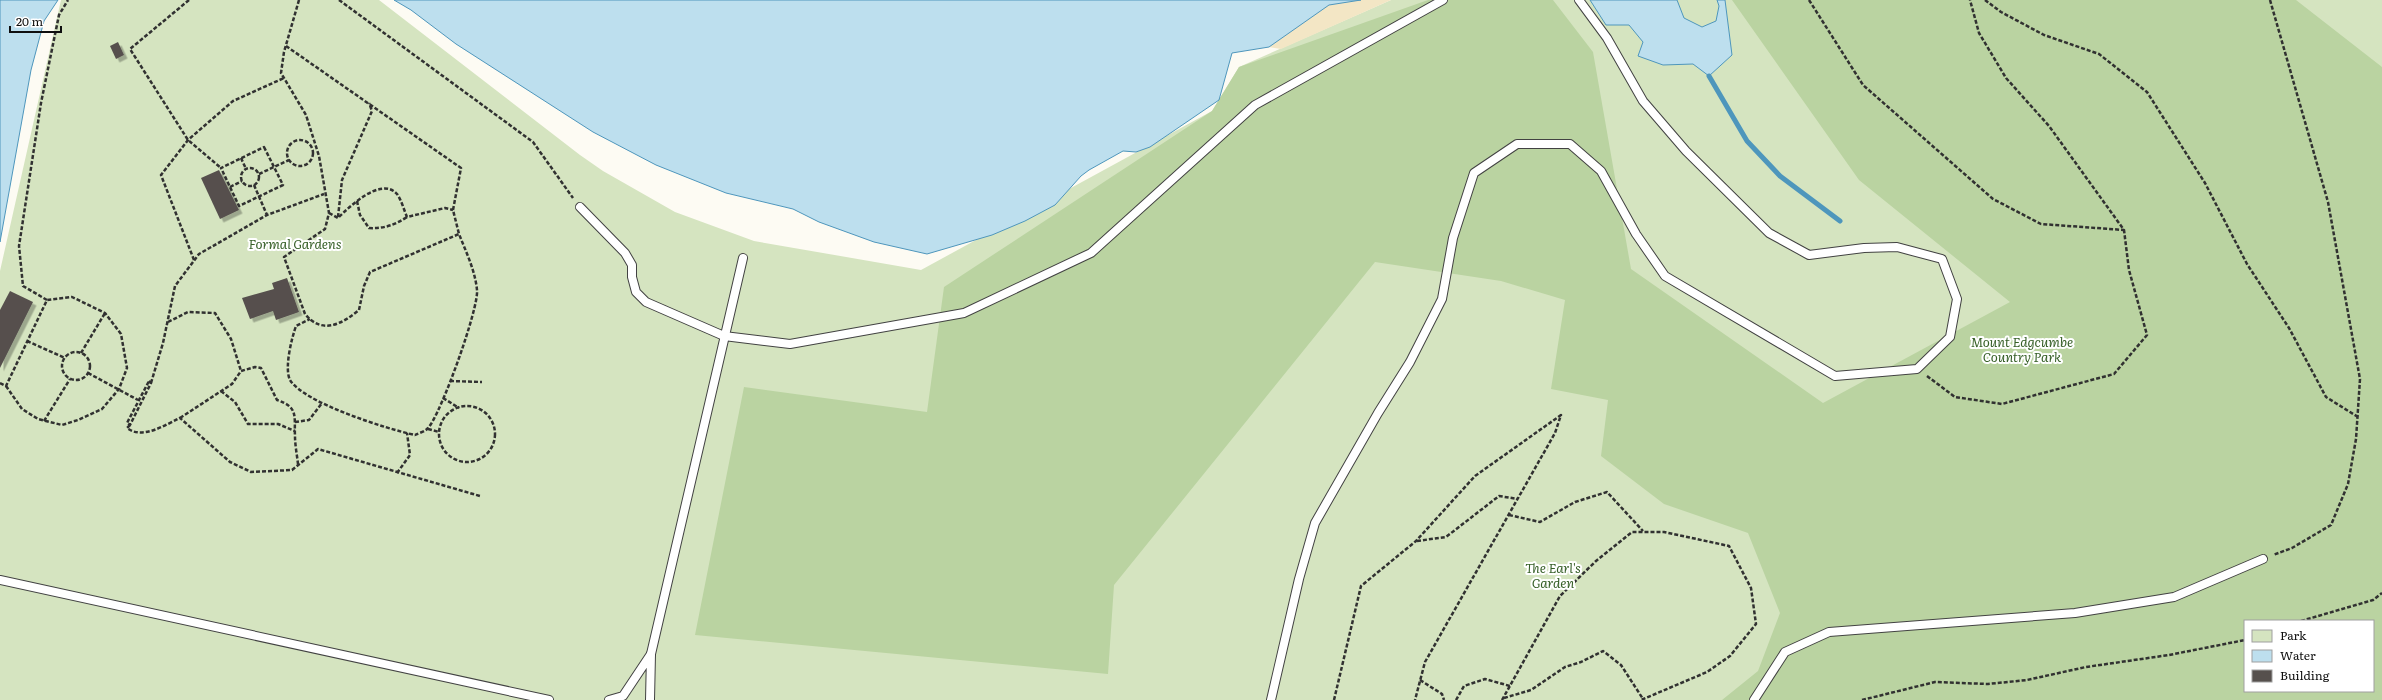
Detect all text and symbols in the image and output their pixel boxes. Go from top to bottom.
scale bar [10,8,61,34]
text: 20 m [16,12,43,30]
park label: Formal Gardens [249,234,342,253]
park label: Mount Edgcumbe Country Park [1971,332,2073,366]
park label: The Earl's Garden [1525,558,1581,592]
legend [2244,620,2374,692]
text: Park [2280,626,2307,644]
text: Water [2280,646,2316,664]
text: Building [2280,666,2330,684]

